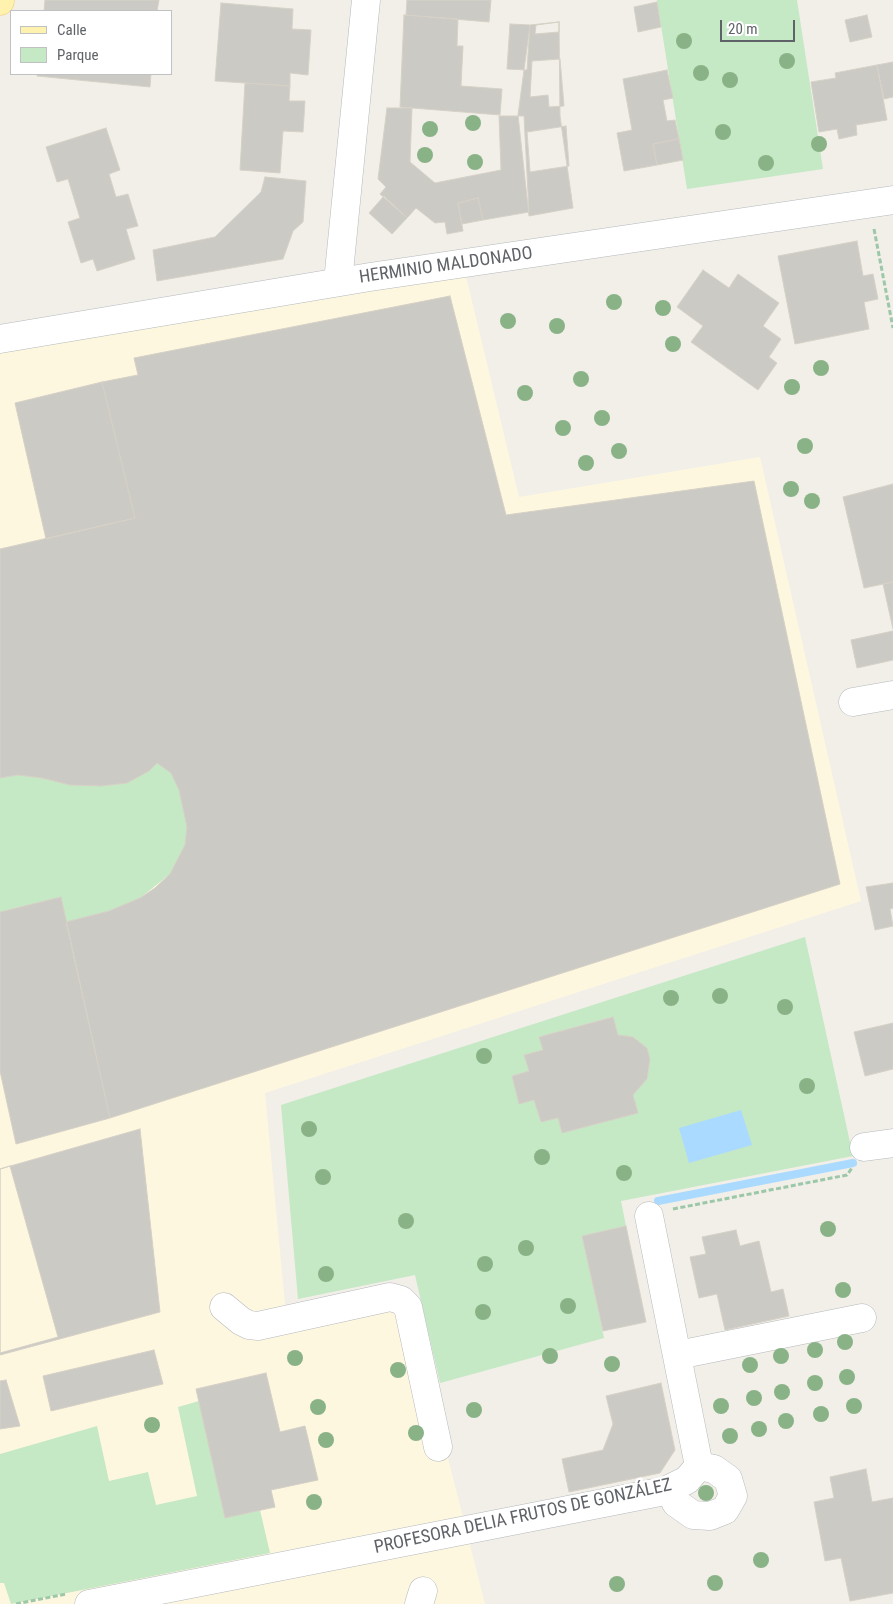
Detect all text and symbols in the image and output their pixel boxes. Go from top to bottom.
legend [10,10,172,75]
scale bar [723,10,798,42]
text: 20 m [728,20,758,38]
text: Calle [57,21,87,39]
text: Parque [57,46,99,64]
street label: HERMINIO MALDONADO [358,243,534,289]
street label: PROFESORA DELIA FRUTOS DE GONZÁLEZ [372,1475,674,1559]

